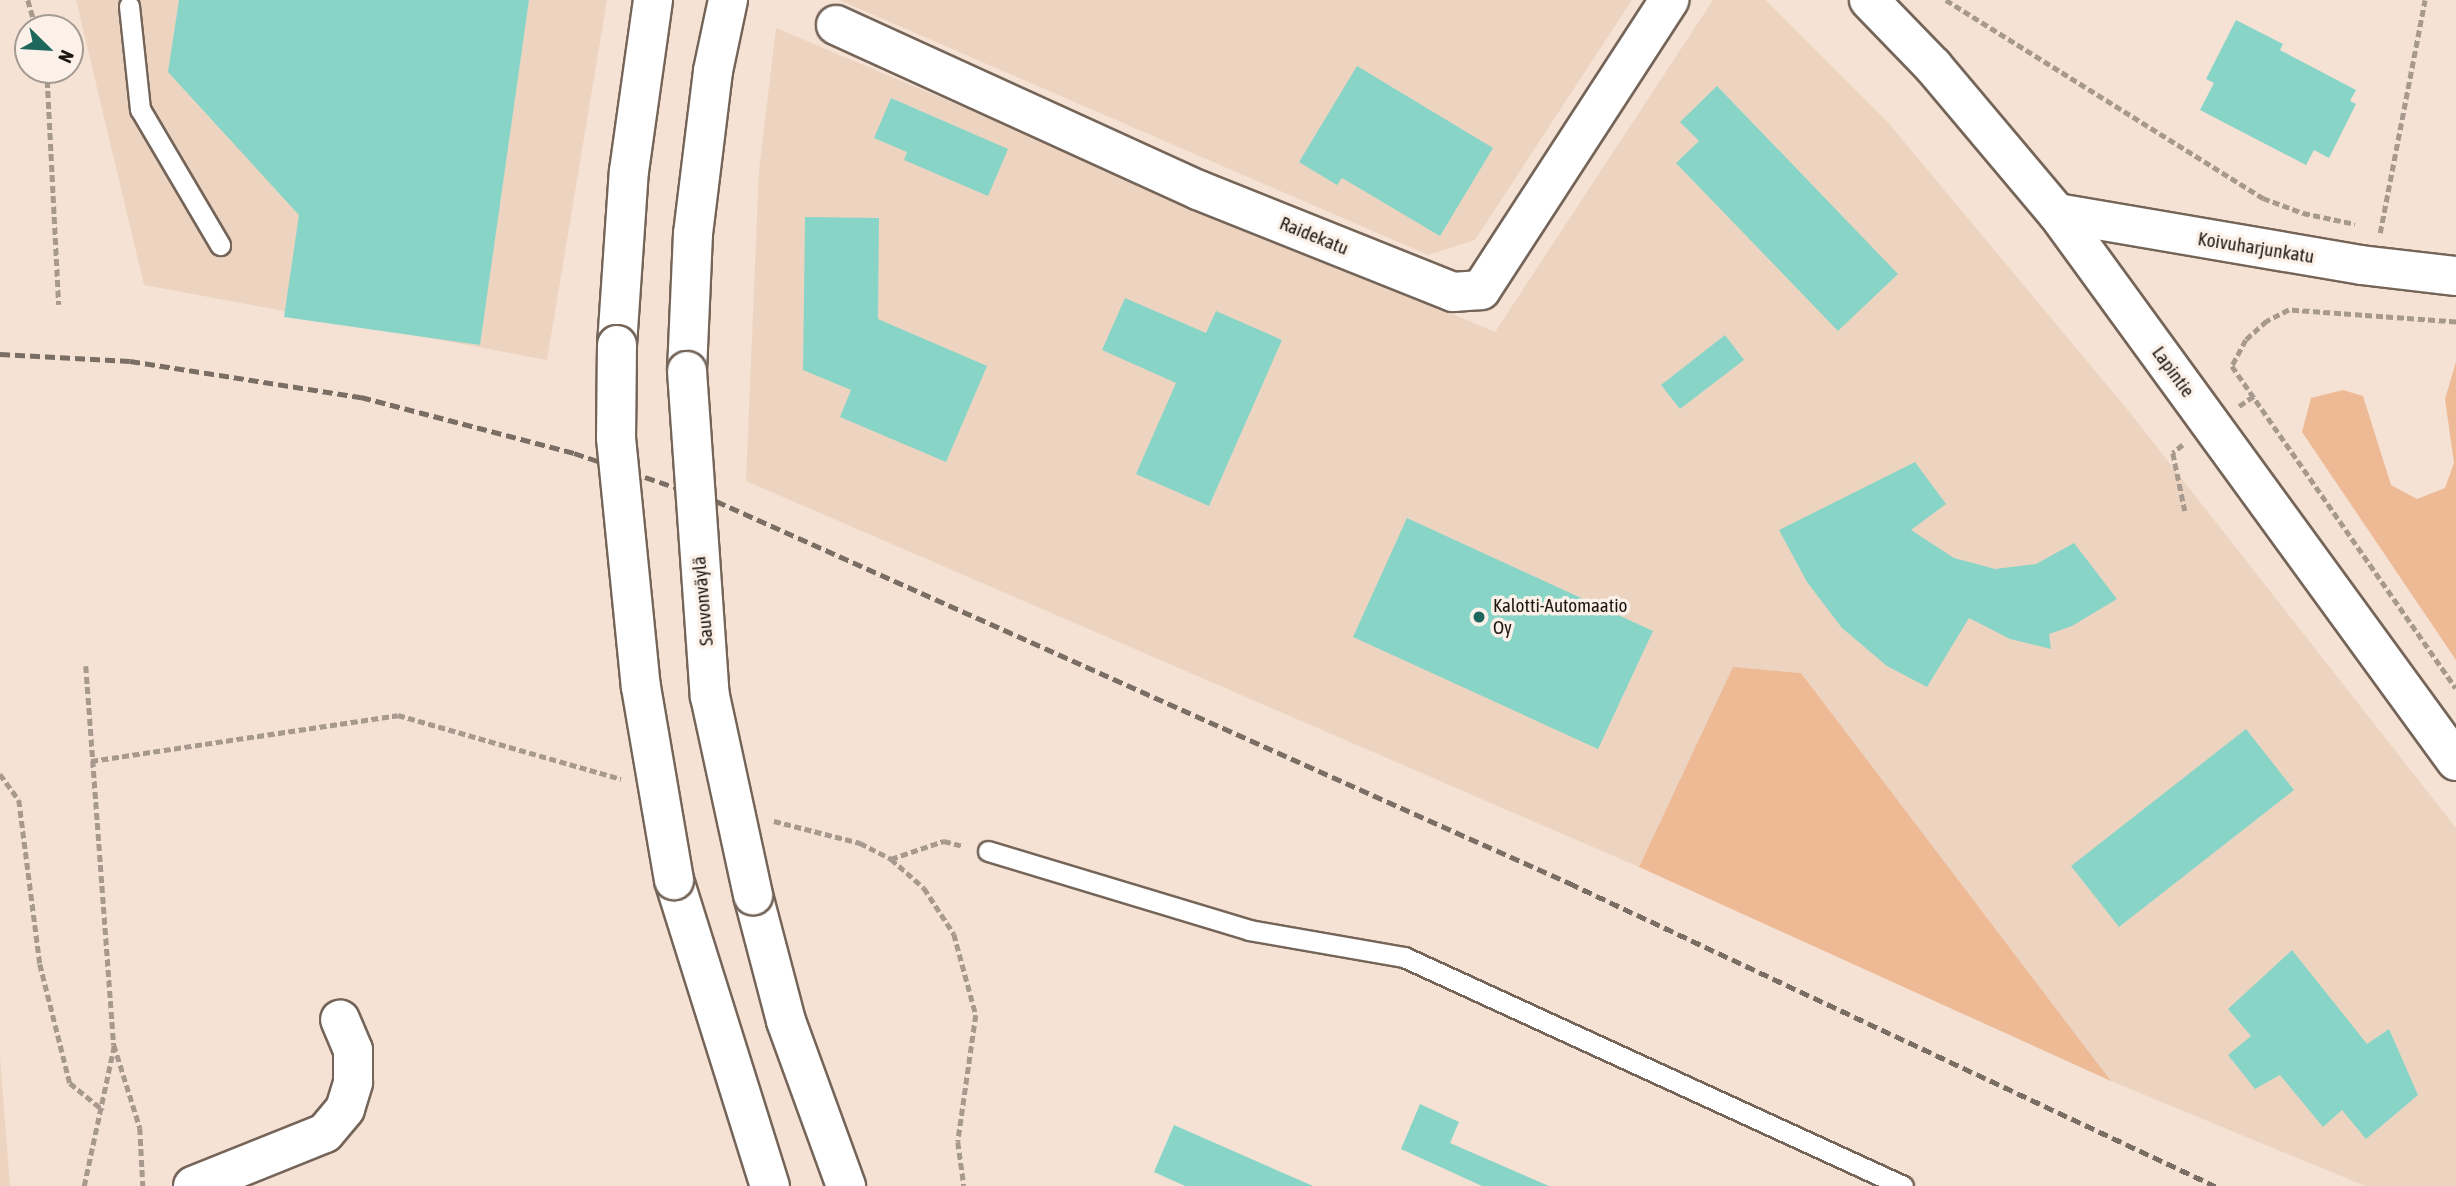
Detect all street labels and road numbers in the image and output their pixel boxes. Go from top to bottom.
street label: Raidekatu [1276,212,1352,260]
street label: Koivuharjunkatu [2196,228,2316,268]
street label: Lapintie [2147,342,2199,402]
street label: Sauvonväylä [688,555,718,647]

